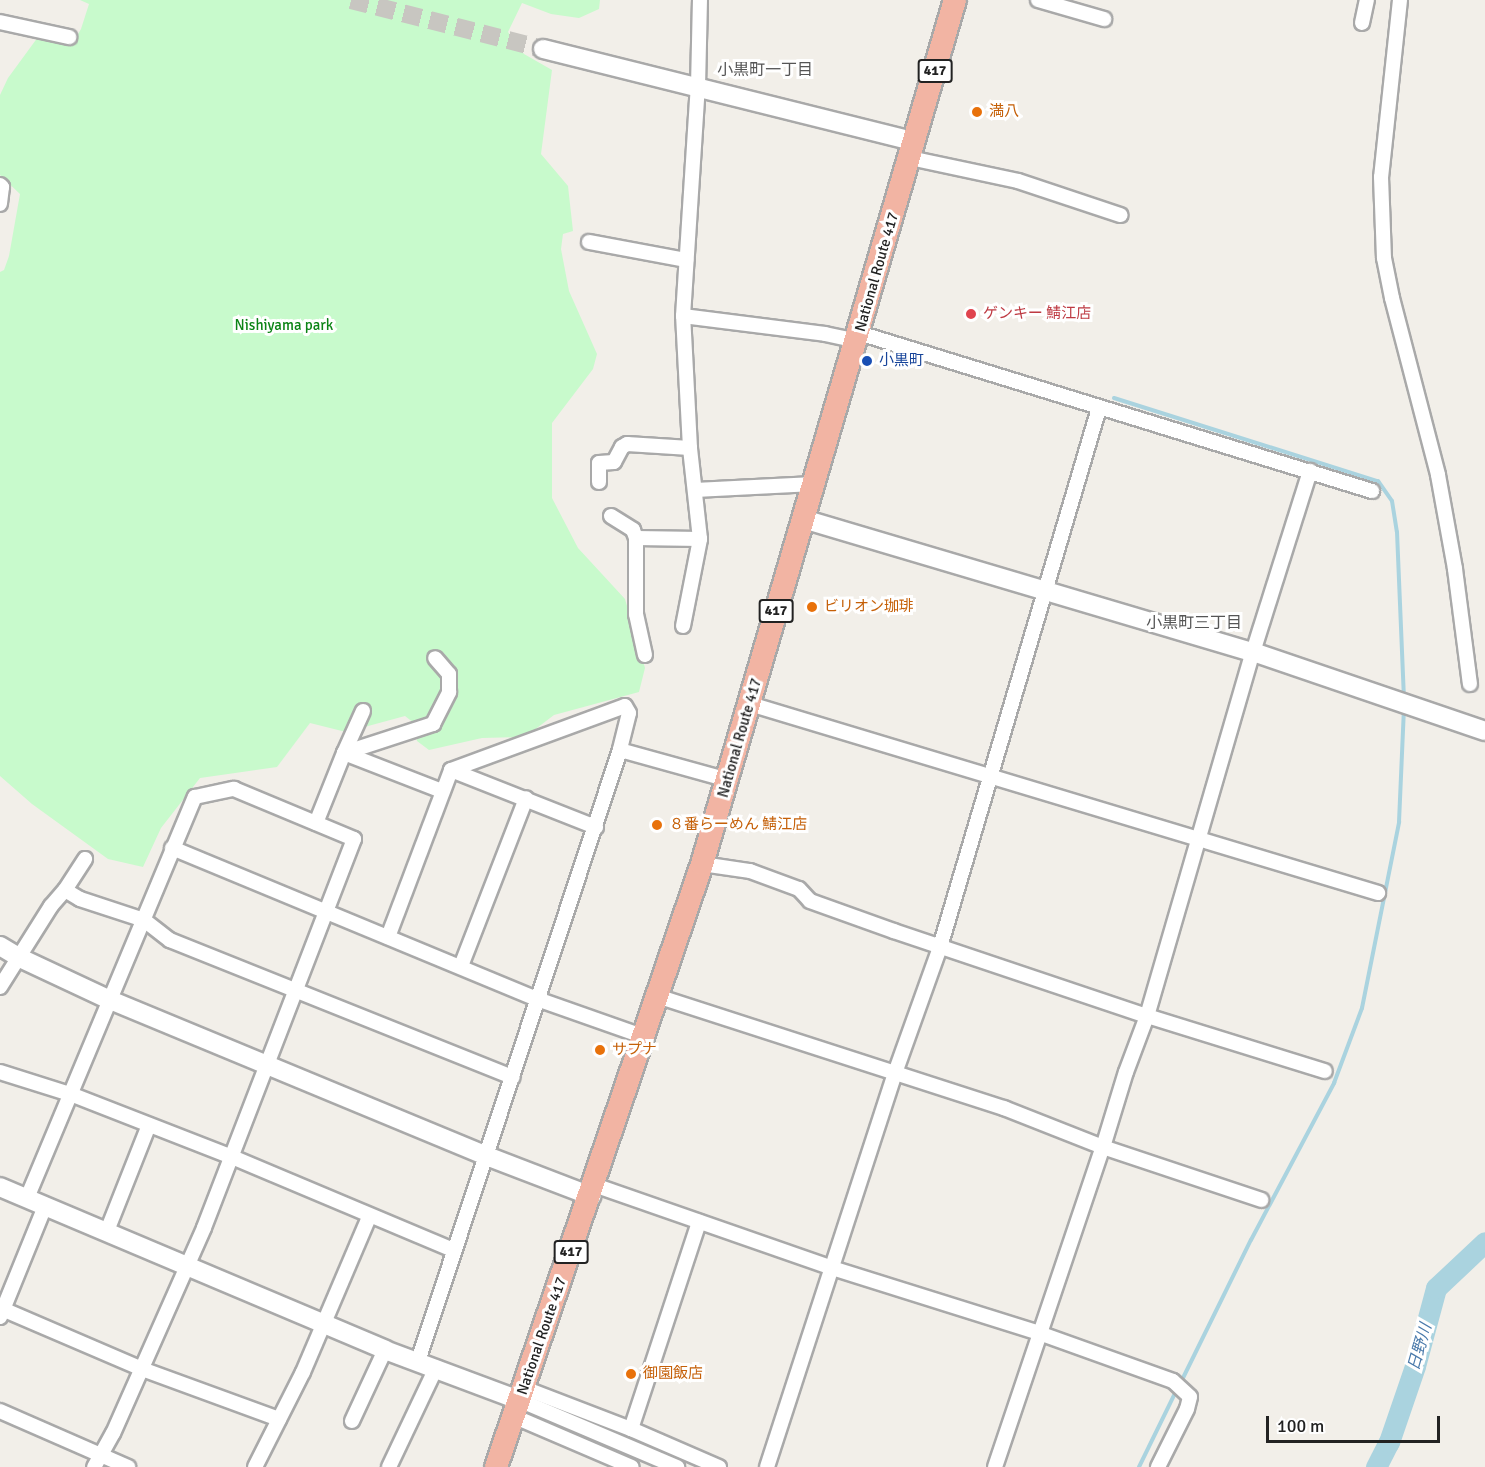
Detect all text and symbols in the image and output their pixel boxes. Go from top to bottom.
district label: 小黒町一丁目 [717,60,813,80]
road number: 417 [917,60,953,82]
place label: 満八 [989,103,1019,121]
marker: 満八 [970,105,984,119]
street label: National Route 417 [851,210,903,334]
place label: ゲンキー 鯖江店 [983,305,1091,323]
marker: ゲンキー 鯖江店 [964,307,978,321]
park label: Nishiyama park [235,317,333,335]
place label: 小黒町 [879,352,924,370]
marker: 小黒町 [860,354,874,368]
place label: ビリオン珈琲 [824,598,914,616]
road number: 417 [758,600,794,622]
marker: ビリオン珈琲 [805,600,819,614]
district label: 小黒町三丁目 [1146,613,1242,633]
street label: National Route 417 [714,676,766,800]
place label: ８番らーめん 鯖江店 [669,816,807,834]
marker: ８番らーめん 鯖江店 [650,818,664,832]
place label: サプナ [612,1041,657,1059]
marker: サプナ [593,1043,607,1057]
road number: 417 [553,1241,589,1263]
street label: National Route 417 [513,1275,571,1397]
water label: 日野川 [1404,1321,1436,1373]
place label: 御園飯店 [643,1365,703,1383]
marker: 御園飯店 [624,1367,638,1381]
scale bar [1269,1404,1443,1442]
text: 100 m [1277,1415,1324,1437]

